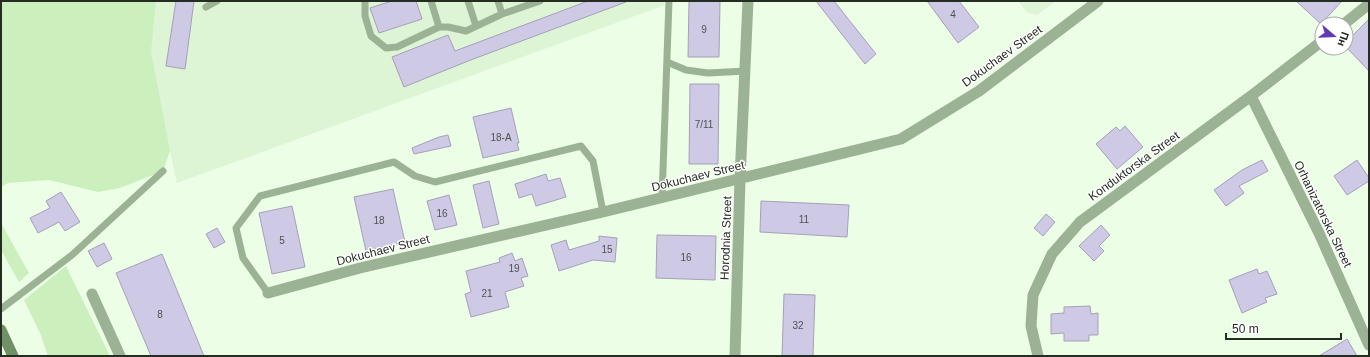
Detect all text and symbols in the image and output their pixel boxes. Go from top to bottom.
house number: 4 [950,9,956,20]
north arrow [1314,16,1354,56]
street label: Dokuchaev Street [959,22,1045,90]
house number: 9 [701,24,707,35]
text: Пн [1335,30,1351,48]
house number: 7/11 [695,119,714,130]
street label: Konduktorska Street [1086,128,1183,204]
house number: 18-А [490,132,512,143]
street label: Dokuchaev Street [650,158,747,194]
street label: Orhanizatorska Street [1291,158,1355,270]
street label: Horodnia Street [718,195,734,280]
house number: 16 [436,208,448,219]
house number: 11 [799,214,810,225]
house number: 18 [373,215,385,226]
street label: Dokuchaev Street [335,232,432,268]
house number: 5 [279,235,285,246]
house number: 15 [601,244,613,255]
house number: 16 [680,252,692,263]
house number: 19 [508,263,520,274]
house number: 21 [481,288,493,299]
house number: 8 [157,309,163,320]
scale bar [1226,315,1341,341]
house number: 32 [792,320,804,331]
text: 50 m [1232,322,1259,336]

